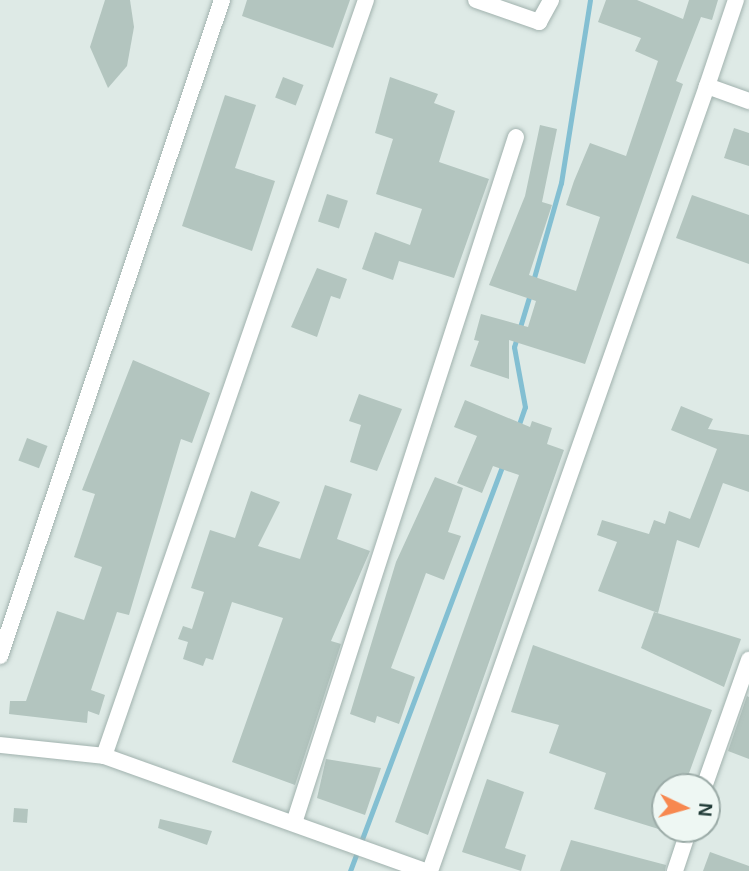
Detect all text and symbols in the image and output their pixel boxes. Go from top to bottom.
north arrow [651,773,721,843]
text: N [694,802,716,817]

